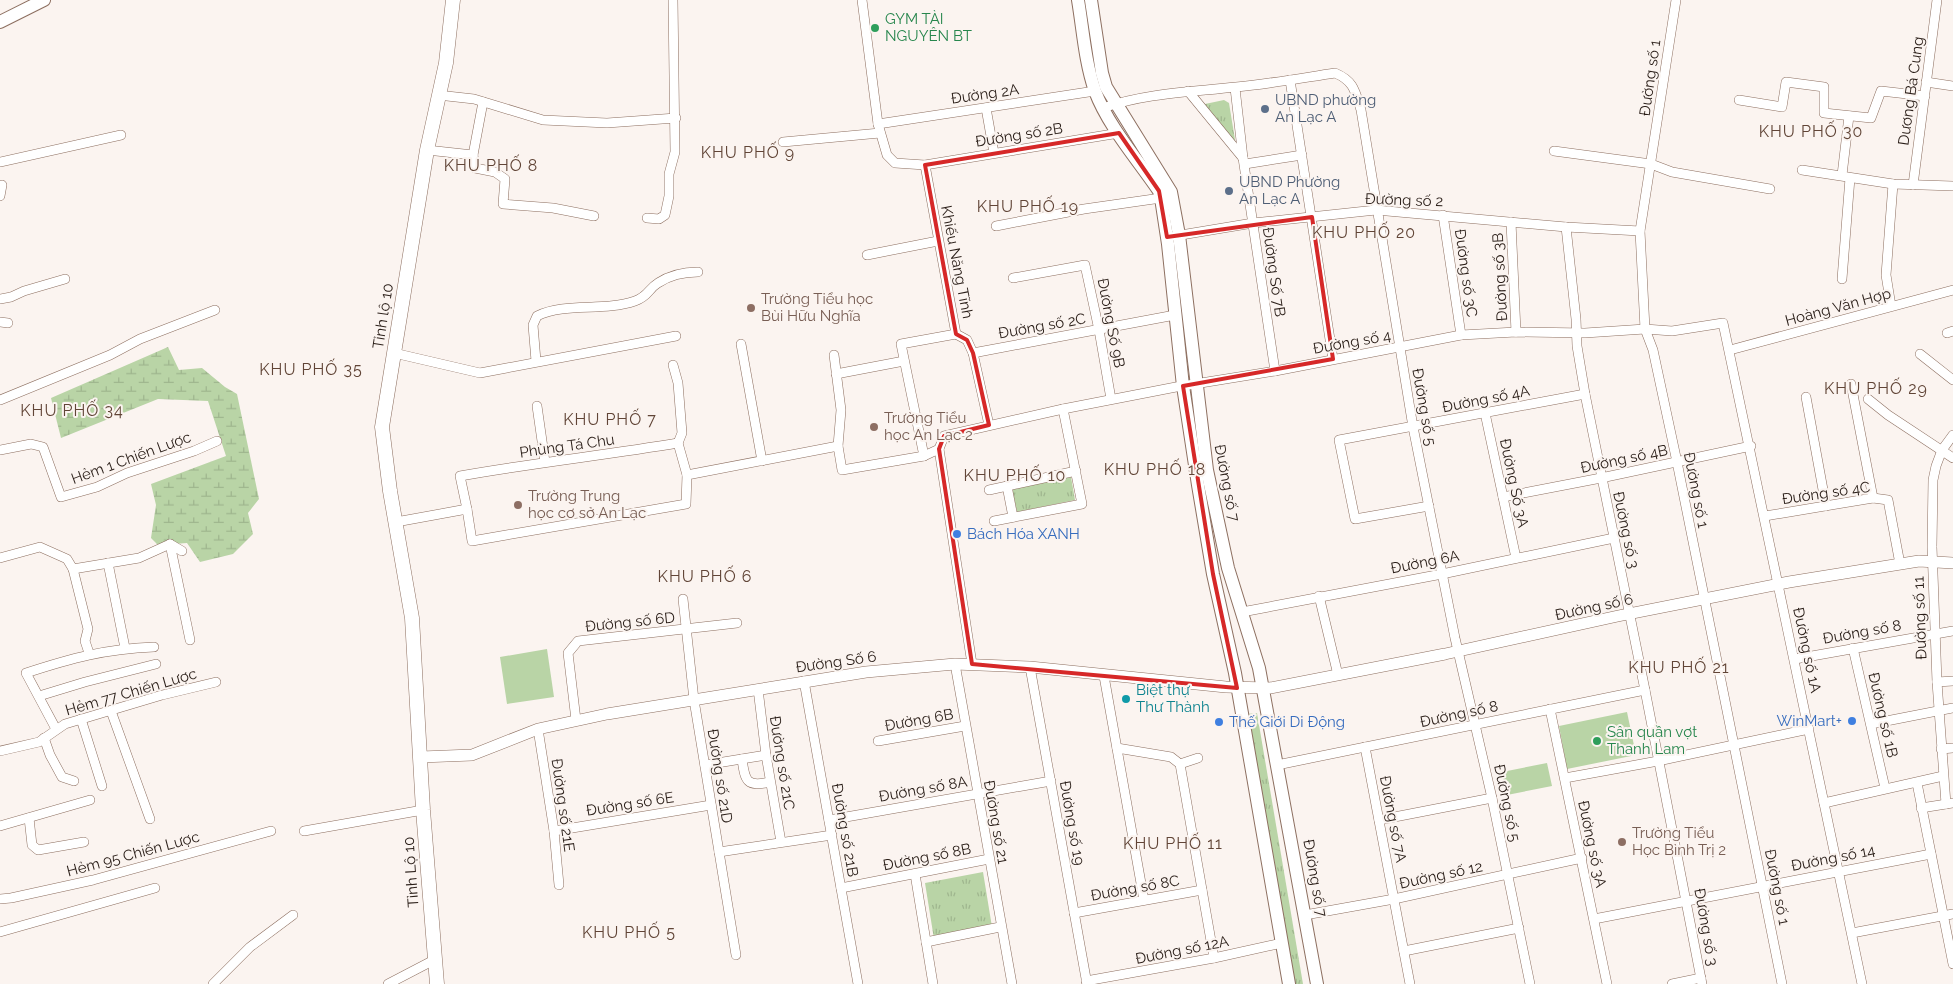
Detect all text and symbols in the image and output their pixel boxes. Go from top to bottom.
place label: GYM TÀI NGUYÊN BT [885,10,972,45]
marker: GYM TÀI NGUYÊN BT [869,22,881,34]
street label: Dương Bá Cung [1894,35,1928,147]
street label: Đường số 1 [1636,38,1664,117]
street label: Đường 2A [950,80,1020,108]
place label: UBND phường An Lạc A [1275,91,1376,126]
marker: UBND phường An Lạc A [1259,103,1271,115]
street label: Đường số 2B [974,119,1064,151]
district label: KHU PHỐ 30 [1759,120,1863,141]
district label: KHU PHỐ 9 [701,141,795,162]
district label: KHU PHỐ 8 [444,154,538,175]
place label: UBND Phường An Lạc A [1239,173,1340,208]
marker: UBND Phường An Lạc A [1223,185,1235,197]
street label: Đường số 2 [1365,190,1444,210]
district label: KHU PHỐ 19 [977,195,1079,216]
street label: Khiếu Năng Tĩnh [937,204,977,320]
district label: KHU PHỐ 20 [1312,221,1416,242]
street label: Đường Số 7B [1259,226,1289,318]
street label: Đường số 3C [1451,228,1481,318]
street label: Đường số 3B [1489,232,1511,322]
street label: Đường Số 9B [1093,277,1129,369]
street label: Tỉnh lộ 10 [369,282,397,350]
street label: Hoàng Văn Hợp [1783,284,1893,330]
place label: Trường Tiểu học Bùi Hữu Nghĩa [761,290,873,325]
marker: Trường Tiểu học Bùi Hữu Nghĩa [745,302,757,314]
street label: Đường số 2C [997,309,1087,343]
street label: Đường số 4 [1312,326,1392,358]
district label: KHU PHỐ 35 [259,358,363,379]
street label: Đường số 5 [1408,367,1440,447]
district label: KHU PHỐ 29 [1824,377,1928,398]
street label: Đường số 4A [1441,382,1531,416]
district label: KHU PHỐ 34 [20,399,124,420]
district label: KHU PHỐ 7 [563,408,657,429]
place label: Trường Tiểu học An Lạc 2 [884,409,973,444]
marker: Trường Tiểu học An Lạc 2 [868,421,880,433]
street label: Hẻm 1 Chiến Lược [69,428,193,488]
street label: Phùng Tá Chu [518,430,616,462]
street label: Đường Số 3A [1496,437,1532,529]
street label: Đường số 4B [1579,441,1669,477]
street label: Đường số 7 [1211,443,1243,523]
street label: Đường số 1 [1680,451,1712,530]
district label: KHU PHỐ 18 [1104,458,1206,479]
district label: KHU PHỐ 10 [964,464,1066,485]
street label: Đường số 4C [1781,478,1871,508]
place label: Trường Trung học cơ sở An Lạc [528,487,646,522]
street label: Đường số 3 [1609,490,1643,570]
marker: Trường Trung học cơ sở An Lạc [512,499,524,511]
place label: Bách Hóa XANH [967,525,1080,543]
marker: Bách Hóa XANH [951,528,963,540]
street label: Đường 6A [1389,547,1461,577]
district label: KHU PHỐ 6 [658,565,752,586]
street label: Đường số 11 [1910,575,1930,660]
street label: Đường số 6 [1553,590,1635,624]
street label: Đường số 1A [1789,606,1825,694]
street label: Đường số 6D [584,608,676,636]
street label: Đường số 8 [1821,616,1903,648]
street label: Đường Số 6 [794,647,878,677]
district label: KHU PHỐ 21 [1628,656,1730,677]
street label: Hẻm 77 Chiến Lược [63,665,199,719]
street label: Đường số 1B [1864,671,1902,759]
place label: Biệt thự Thư Thành [1136,681,1210,716]
marker: Biệt thự Thư Thành [1120,693,1132,705]
street label: Đường số 8 [1418,697,1500,731]
street label: Đường 6B [883,705,955,735]
place label: WinMart+ [1777,712,1842,730]
place label: Thế Giới Di Động [1229,713,1345,731]
street label: Đường số 21C [766,715,798,811]
marker: WinMart+ [1846,715,1858,727]
marker: Thế Giới Di Động [1213,716,1225,728]
place label: Sân quần vợt Thanh Lam [1607,723,1697,758]
street label: Đường số 21D [704,727,736,825]
marker: Sân quần vợt Thanh Lam [1591,735,1603,747]
street label: Đường số 21E [548,757,578,853]
street label: Đường số 5 [1490,763,1524,843]
street label: Đường số 8A [877,772,969,806]
street label: Đường số 7A [1376,774,1410,864]
street label: Đường số 21 [980,779,1012,866]
street label: Đường số 19 [1056,779,1088,867]
street label: Đường số 21B [828,782,862,878]
street label: Đường số 6E [585,788,675,820]
street label: Đường số 3A [1574,799,1610,889]
place label: Trường Tiểu Học Bình Trị 2 [1632,824,1726,859]
street label: Hẻm 95 Chiến Lược [65,828,201,880]
district label: KHU PHỐ 11 [1123,832,1223,853]
street label: Tỉnh Lộ 10 [400,836,422,908]
marker: Trường Tiểu Học Bình Trị 2 [1616,836,1628,848]
street label: Đường số 7 [1299,838,1331,918]
street label: Đường số 8B [881,840,973,874]
street label: Đường số 14 [1790,841,1876,875]
street label: Đường số 1 [1761,848,1793,927]
street label: Đường số 12 [1398,857,1484,893]
street label: Đường số 8C [1089,871,1181,905]
street label: Đường số 3 [1690,887,1722,967]
district label: KHU PHỐ 5 [582,921,676,942]
street label: Đường số 12A [1134,932,1230,968]

